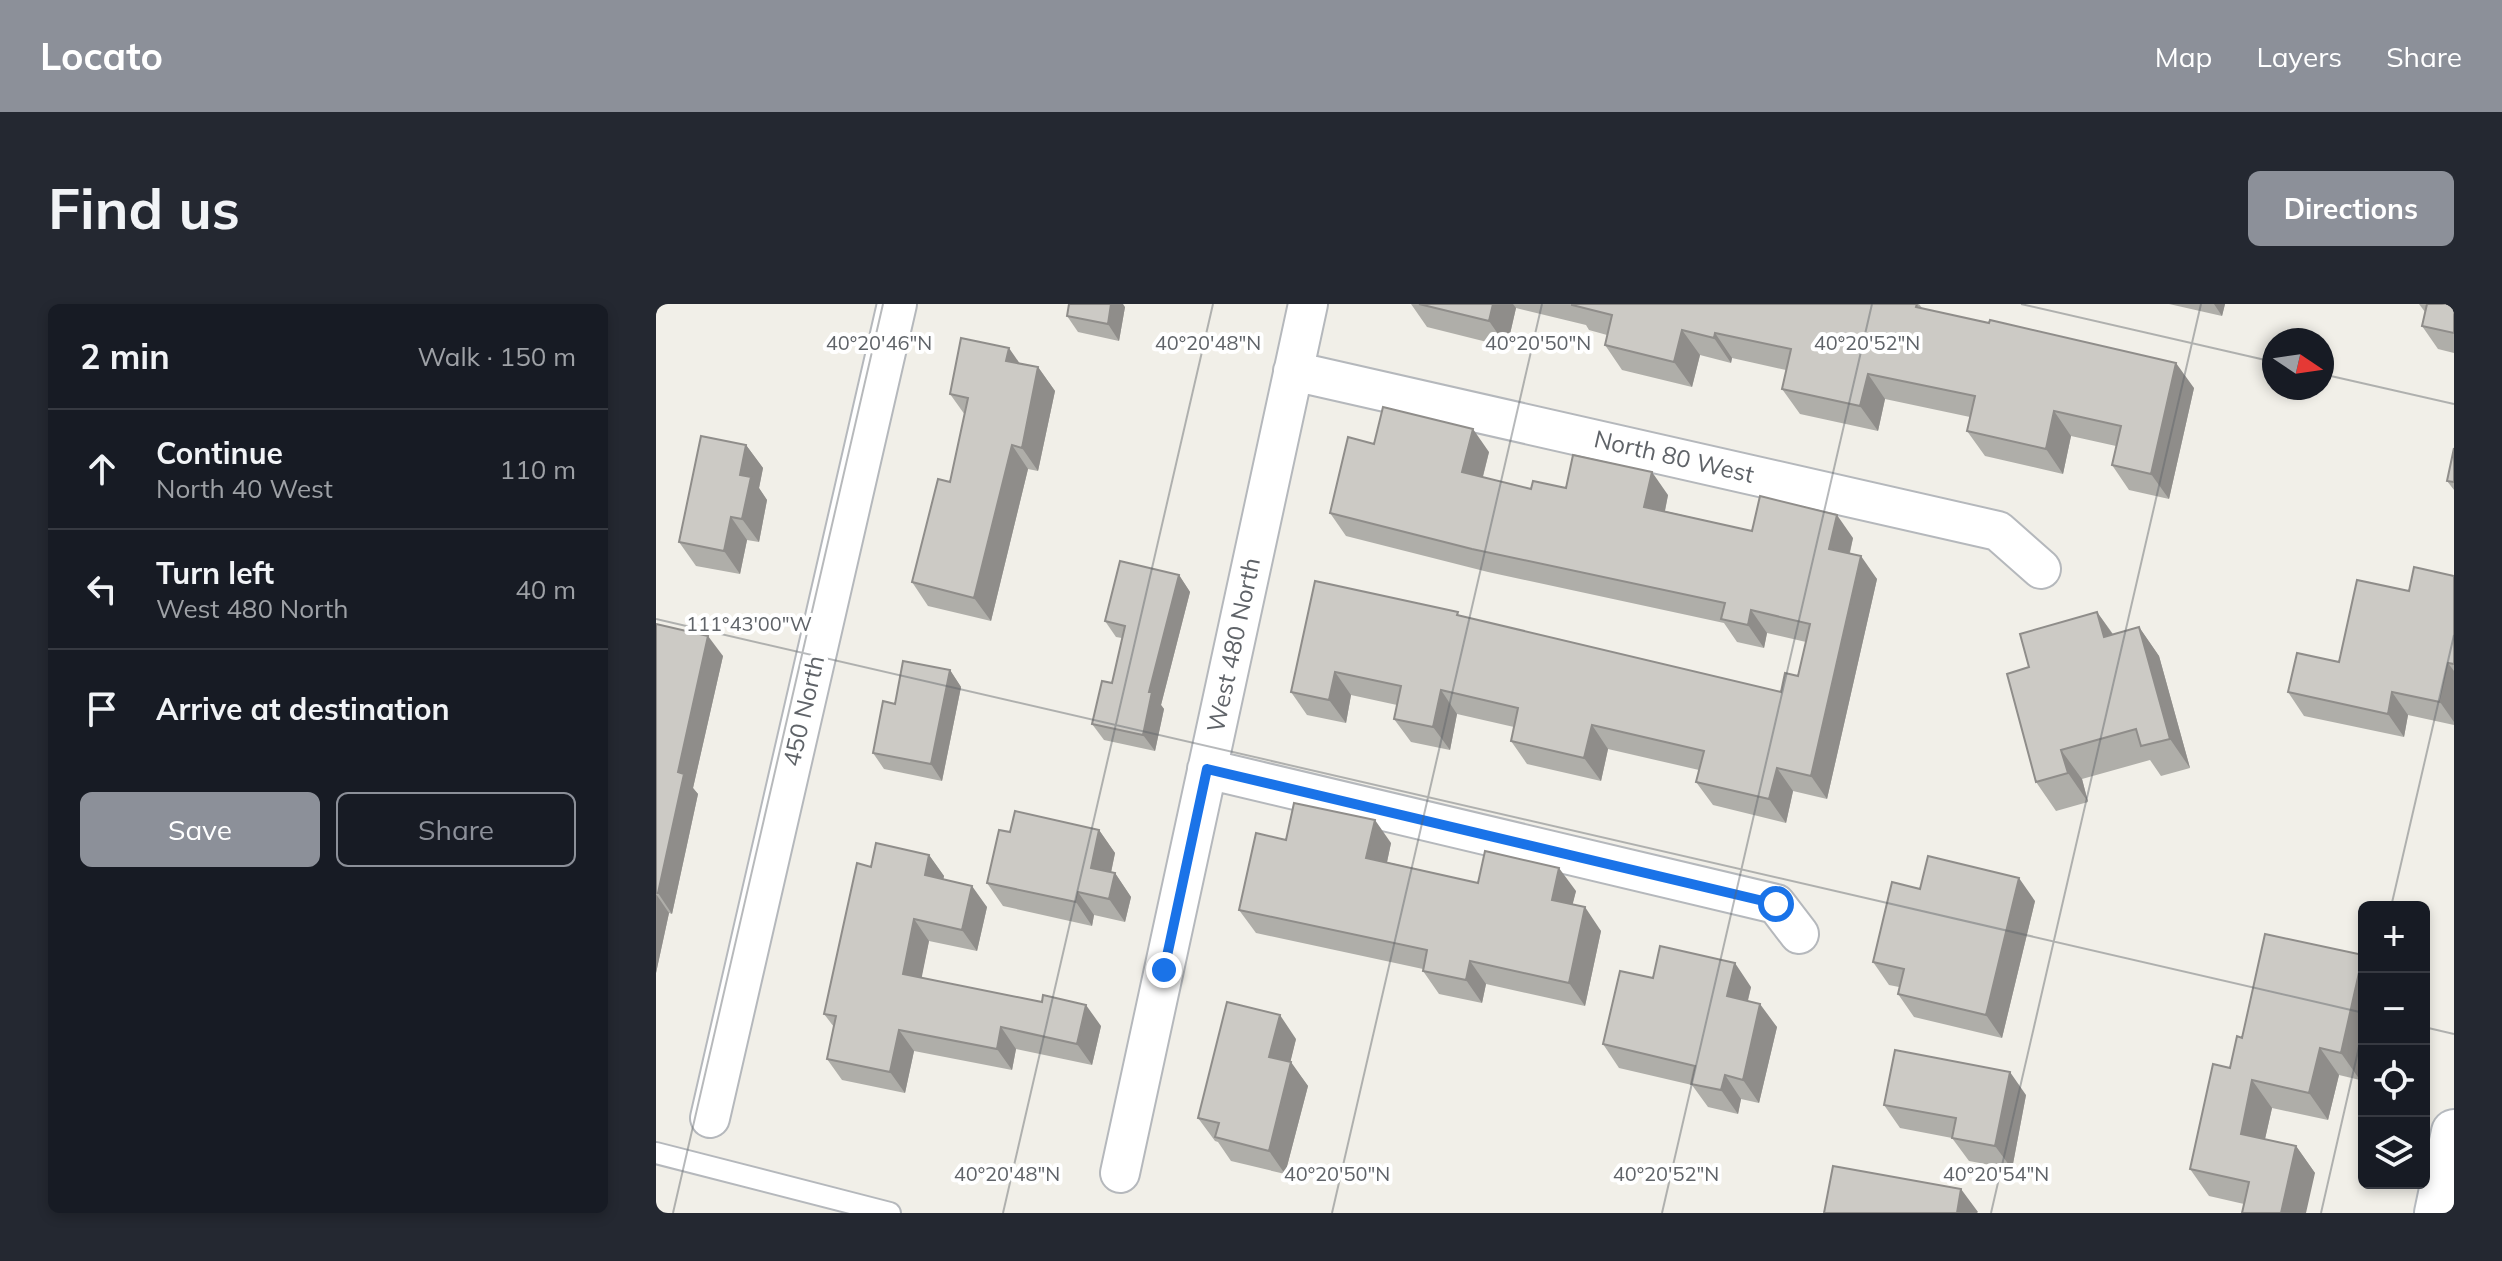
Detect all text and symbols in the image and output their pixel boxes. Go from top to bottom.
text: Locato [40,32,163,80]
text: Map [2155,39,2212,74]
text: Layers [2256,39,2342,74]
text: Share [2386,39,2462,74]
button: Directions [2248,171,2454,246]
text: Find us [48,173,240,243]
north arrow [2262,328,2334,400]
text: 40°20'46"N [826,330,932,355]
text: 40°20'48"N [1155,330,1261,355]
text: 40°20'50"N [1485,330,1591,355]
text: 40°20'52"N [1814,330,1920,355]
text: 2 min [80,335,170,378]
text: Walk · 150 m [417,340,576,373]
street label: North 80 West [1591,423,1757,489]
text: Continue [156,434,283,472]
icon: ahead [80,447,124,491]
text: 110 m [500,453,576,486]
text: North 40 West [156,472,333,505]
text: Turn left [156,554,274,592]
street label: West 480 North [1200,555,1266,735]
icon: left [80,567,124,611]
text: 40 m [515,573,576,606]
text: West 480 North [156,592,349,625]
text: 111°43'00"W [686,611,812,636]
street label: 450 North [776,652,830,769]
icon: arrive [80,687,124,731]
text: Arrive at destination [156,690,450,728]
button: Save [80,792,320,867]
button: Share [336,792,576,867]
route start [1758,886,1794,922]
map controls [2358,901,2430,1189]
button: + [2358,901,2430,973]
route end [1146,952,1182,988]
button: − [2358,973,2430,1045]
button: locate [2358,1045,2430,1117]
button: layers [2358,1117,2430,1189]
text: 40°20'48"N [954,1161,1060,1186]
text: 40°20'50"N [1284,1161,1390,1186]
text: 40°20'52"N [1613,1161,1719,1186]
text: 40°20'54"N [1943,1161,2049,1186]

